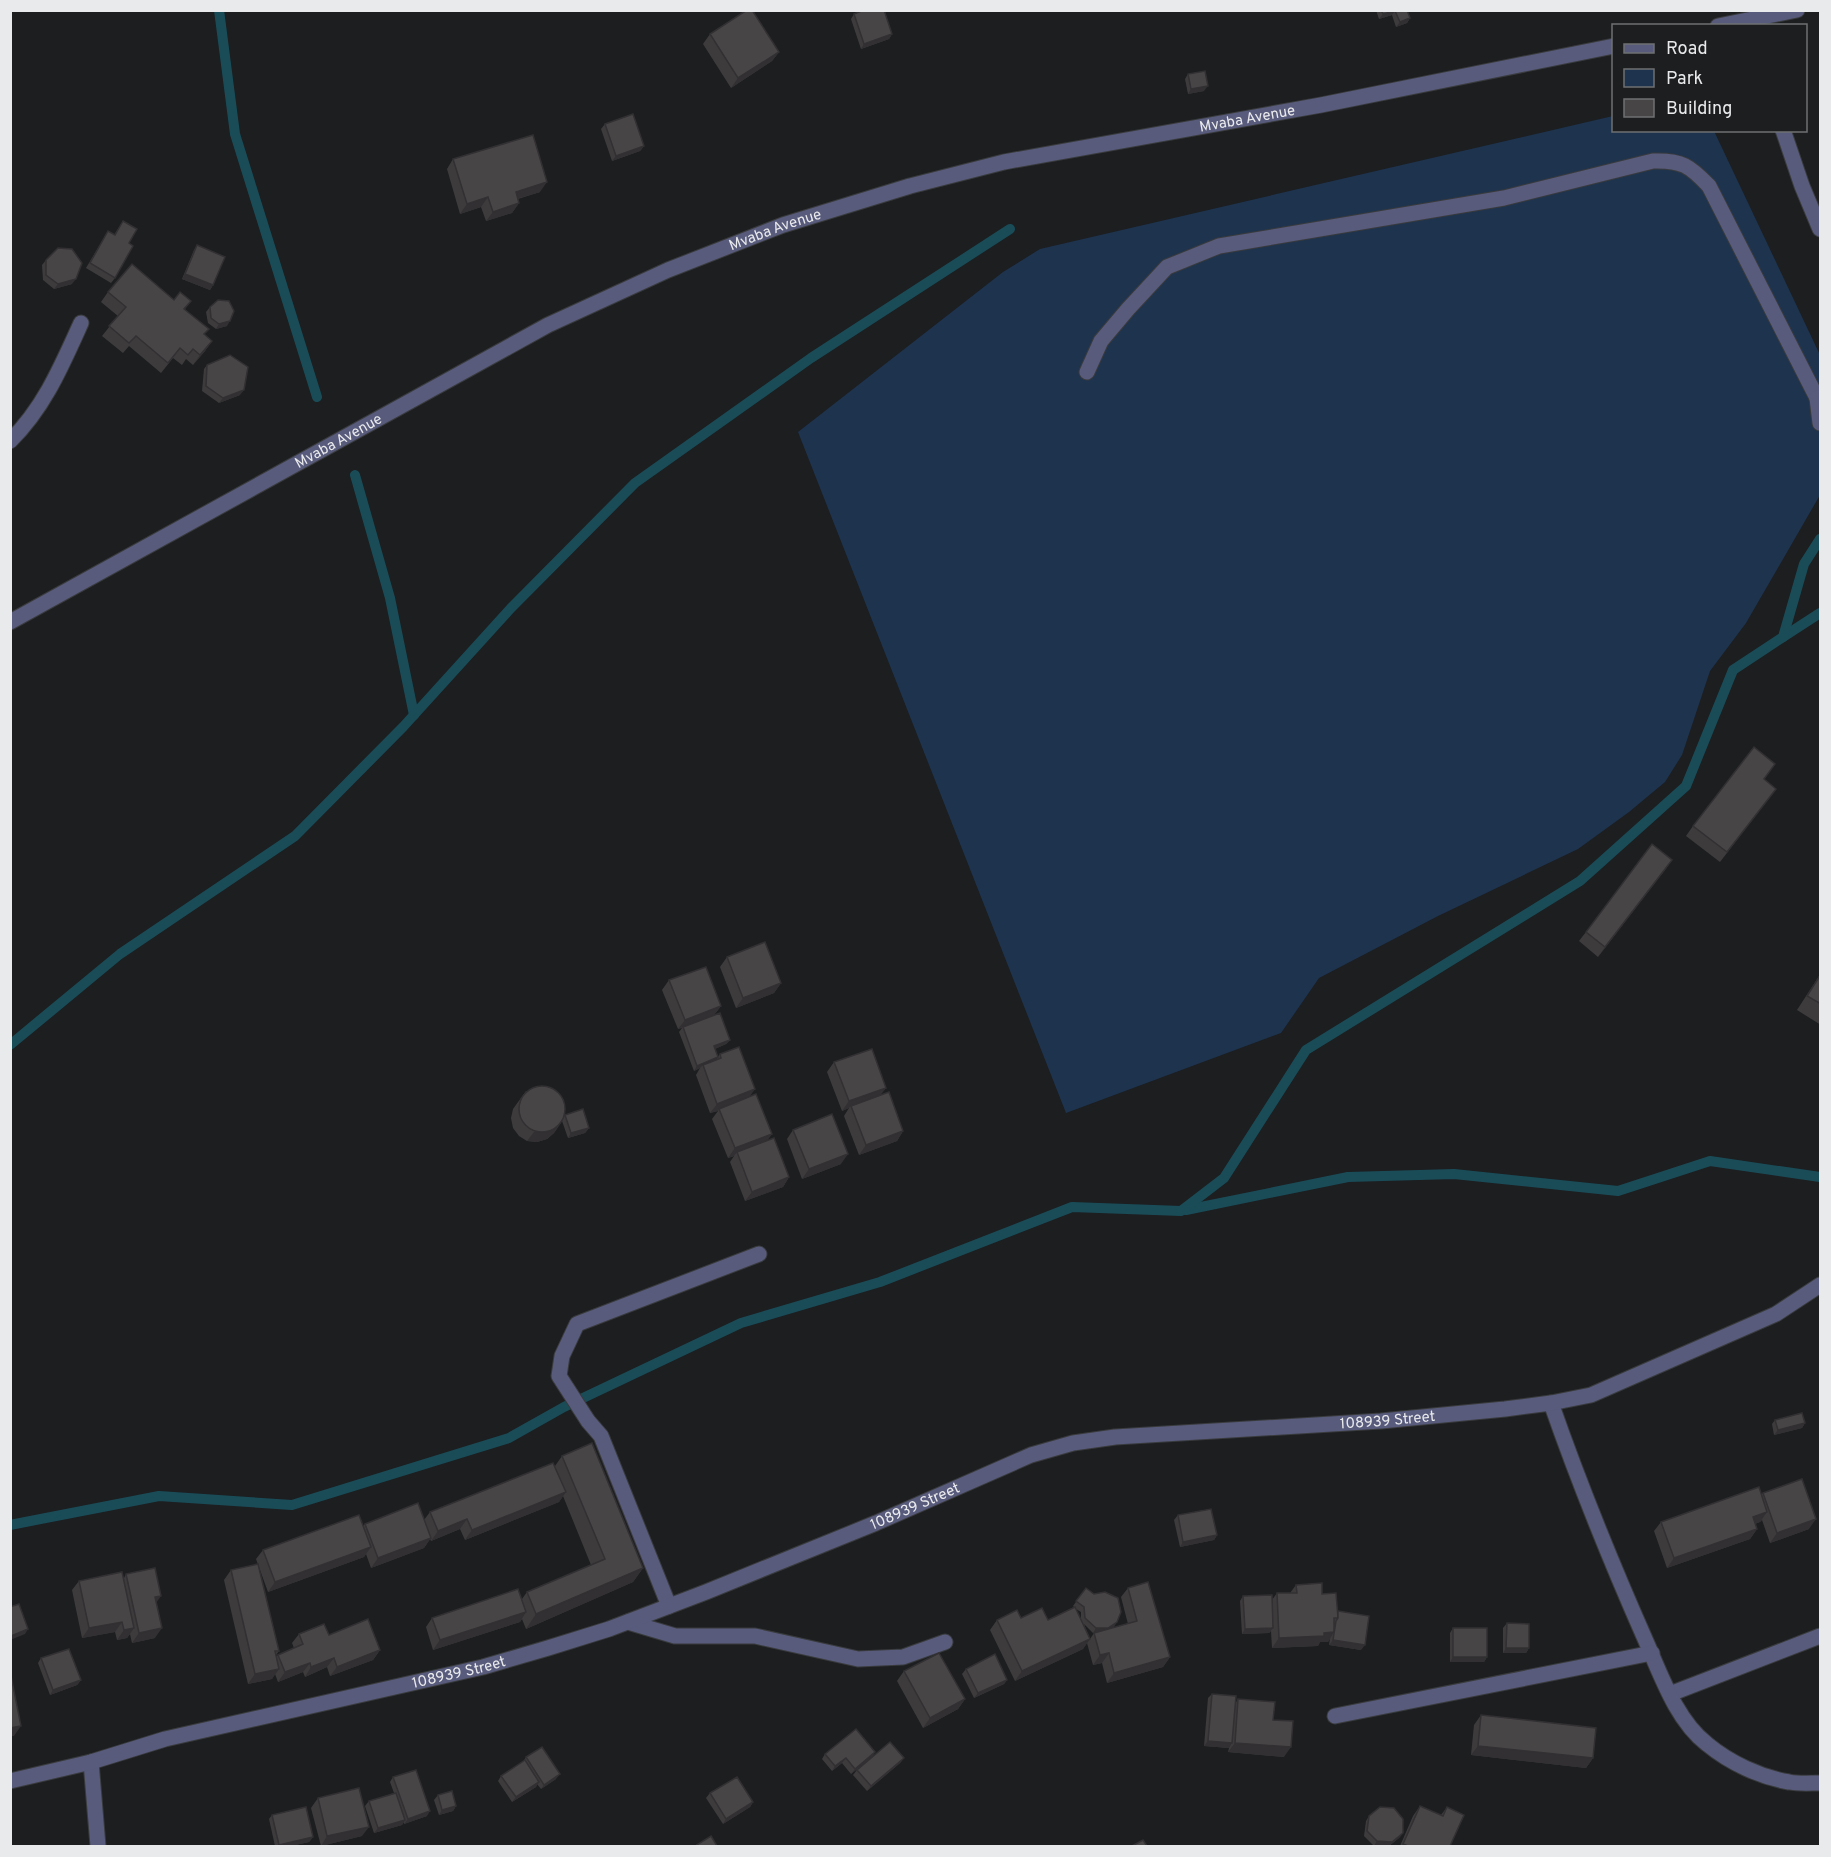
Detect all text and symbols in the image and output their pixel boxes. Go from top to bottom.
legend [1612,24,1807,132]
text: Road [1666,38,1708,61]
text: Park [1666,68,1703,91]
text: Building [1666,98,1732,121]
street label: Mvaba Avenue [1198,102,1297,138]
street label: Mvaba Avenue [727,206,824,256]
street label: Mvaba Avenue [292,410,386,474]
street label: 108939 Street [1339,1408,1436,1434]
street label: 108939 Street [868,1479,963,1535]
street label: 108939 Street [410,1653,508,1694]

